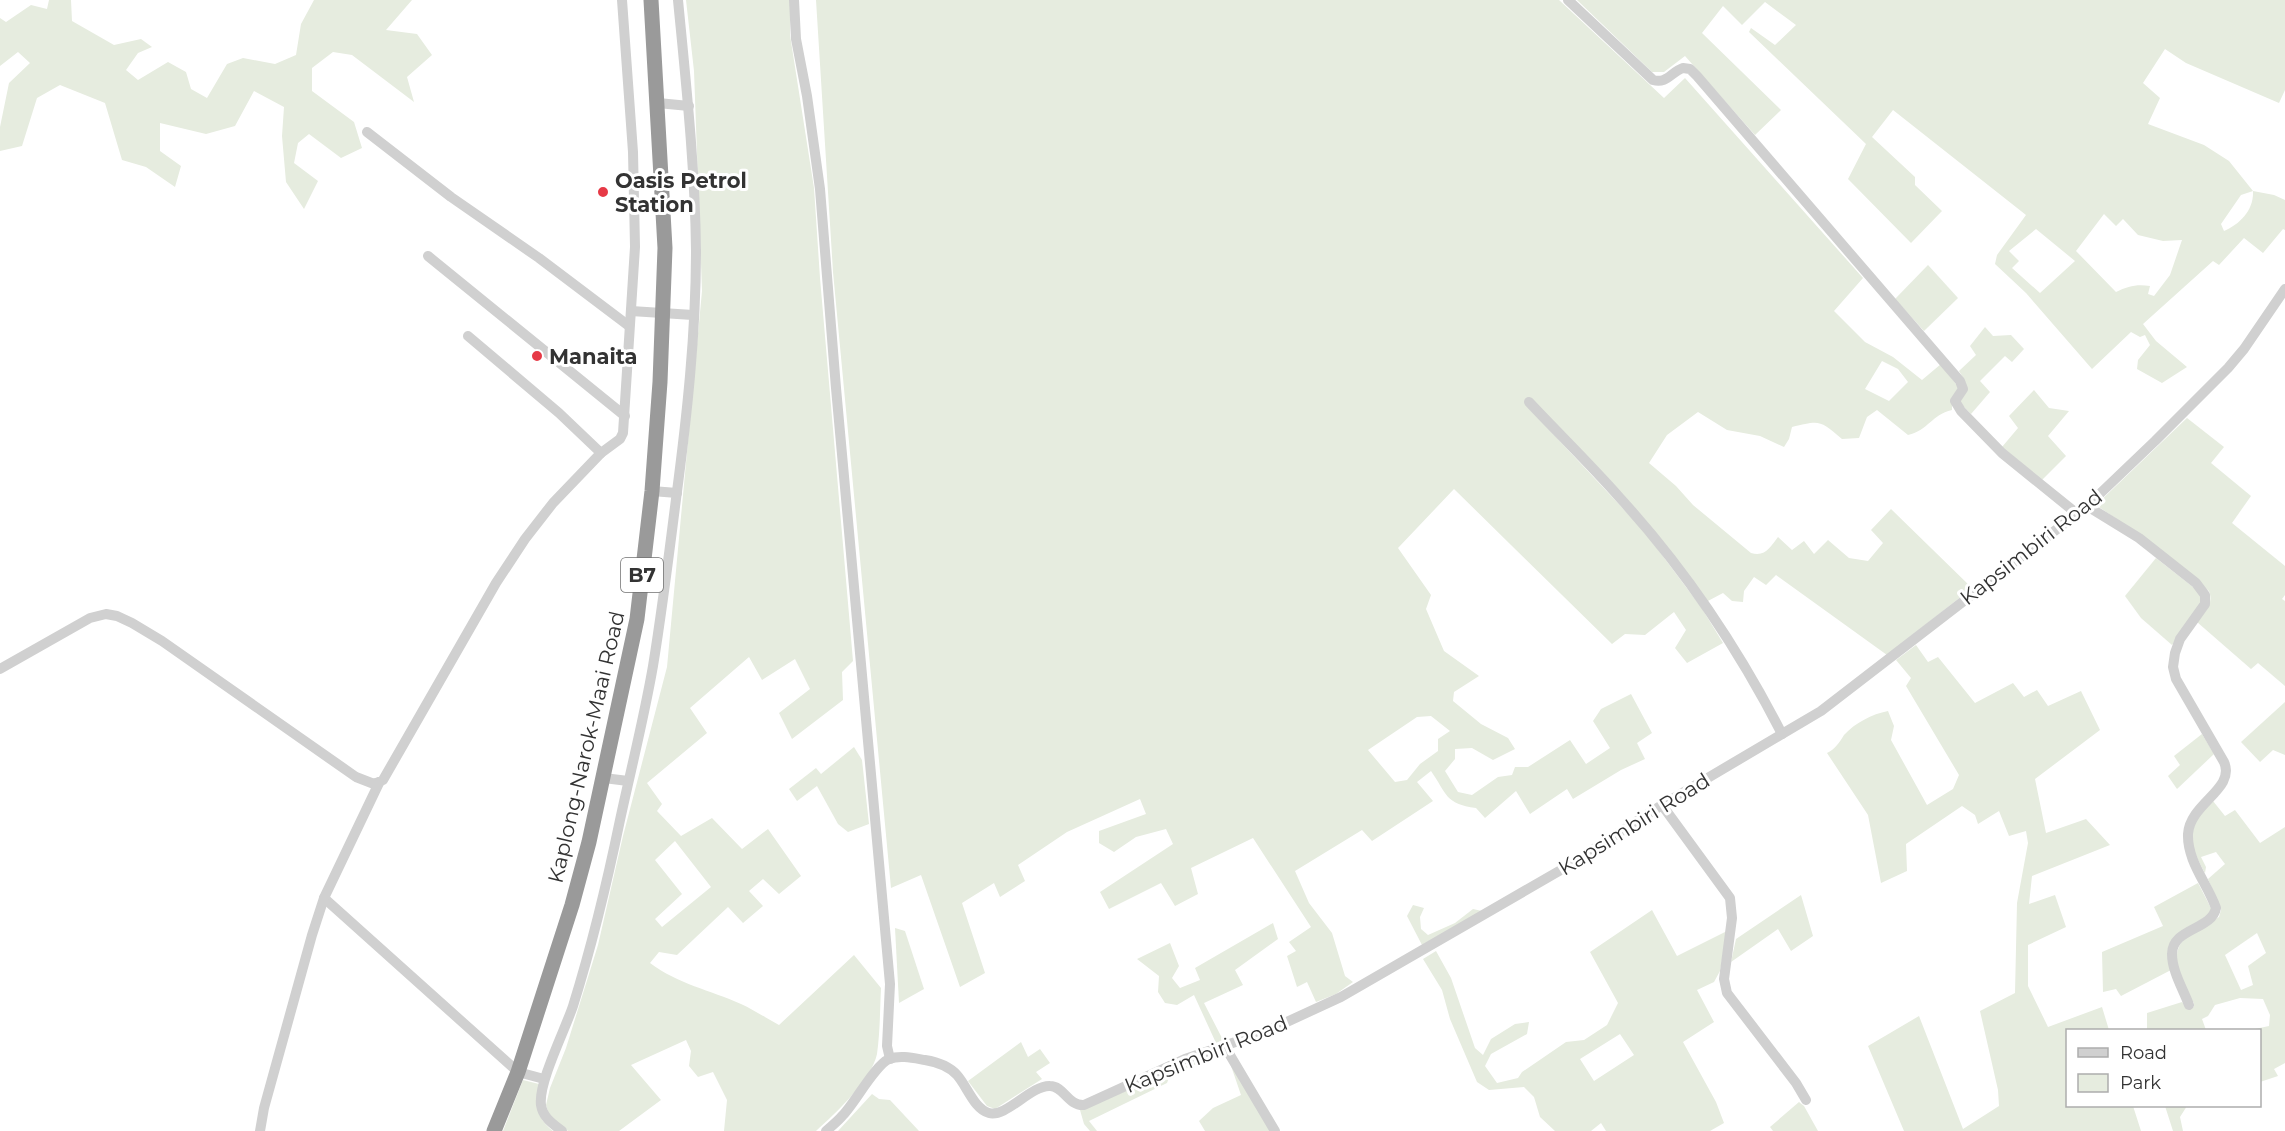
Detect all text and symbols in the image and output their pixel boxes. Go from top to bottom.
place label: Oasis Petrol Station [615,168,747,217]
marker: Oasis Petrol Station [596,185,610,199]
place label: Manaita [549,344,638,369]
marker: Manaita [530,349,544,363]
street label: Kapsimbiri Road [1955,484,2107,610]
road number: B7 [621,558,663,592]
street label: Kaplong-Narok-Maai Road [542,609,630,885]
street label: Kapsimbiri Road [1554,767,1714,881]
street label: Kapsimbiri Road [1121,1010,1291,1098]
legend [2066,1029,2261,1107]
text: Road [2120,1042,2167,1064]
text: Park [2120,1072,2161,1094]

